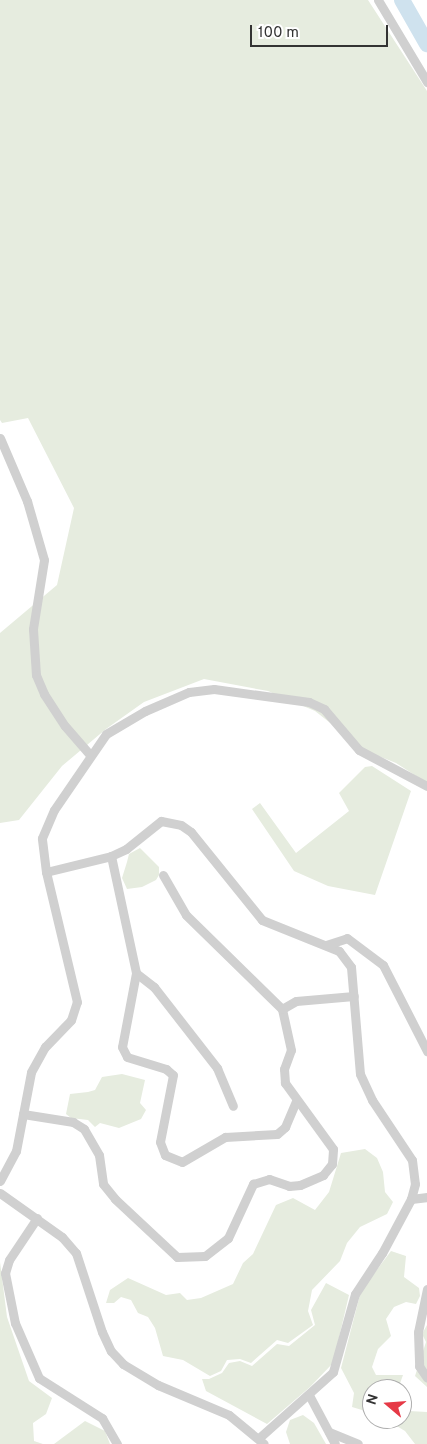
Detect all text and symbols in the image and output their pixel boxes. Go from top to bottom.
scale bar [252,15,390,47]
text: 100 m [258,24,299,43]
north arrow [362,1379,412,1429]
text: N [364,1392,383,1407]

